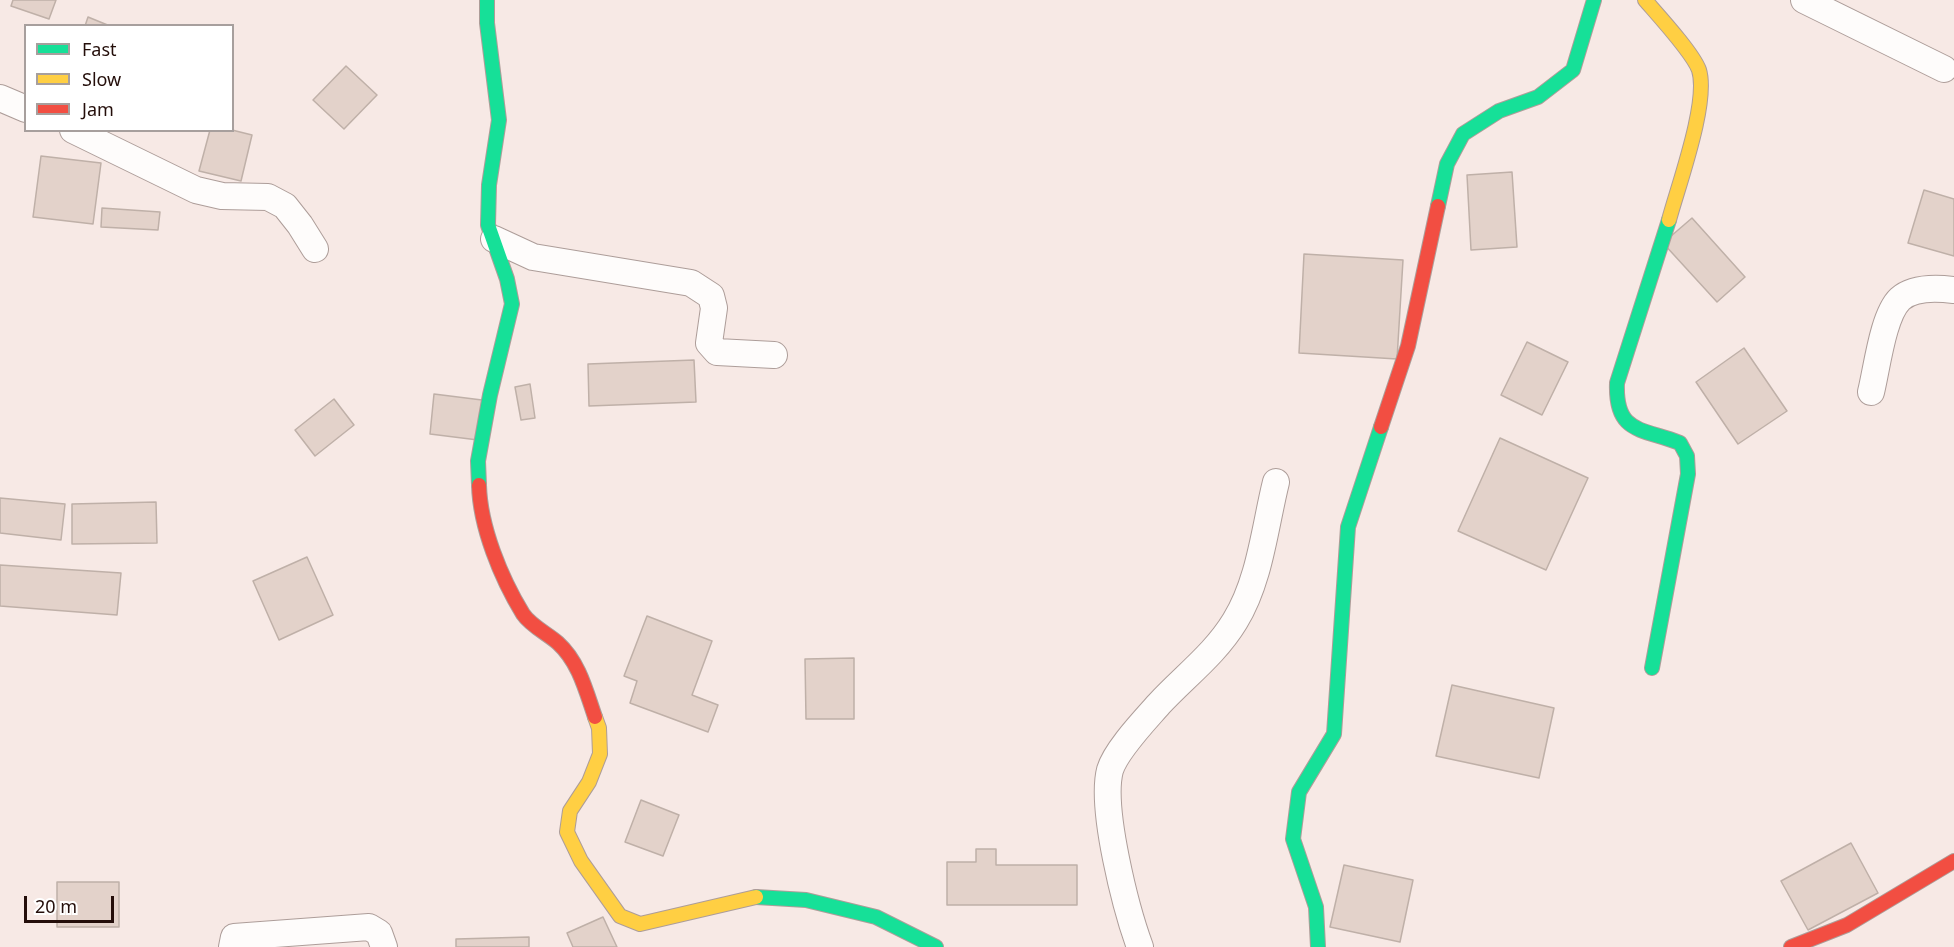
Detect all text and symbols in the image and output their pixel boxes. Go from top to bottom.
legend [24,24,234,132]
text: Fast [82,37,117,61]
text: Slow [82,67,121,91]
text: Jam [82,97,114,121]
scale bar [27,884,117,922]
text: 20 m [35,894,77,918]

